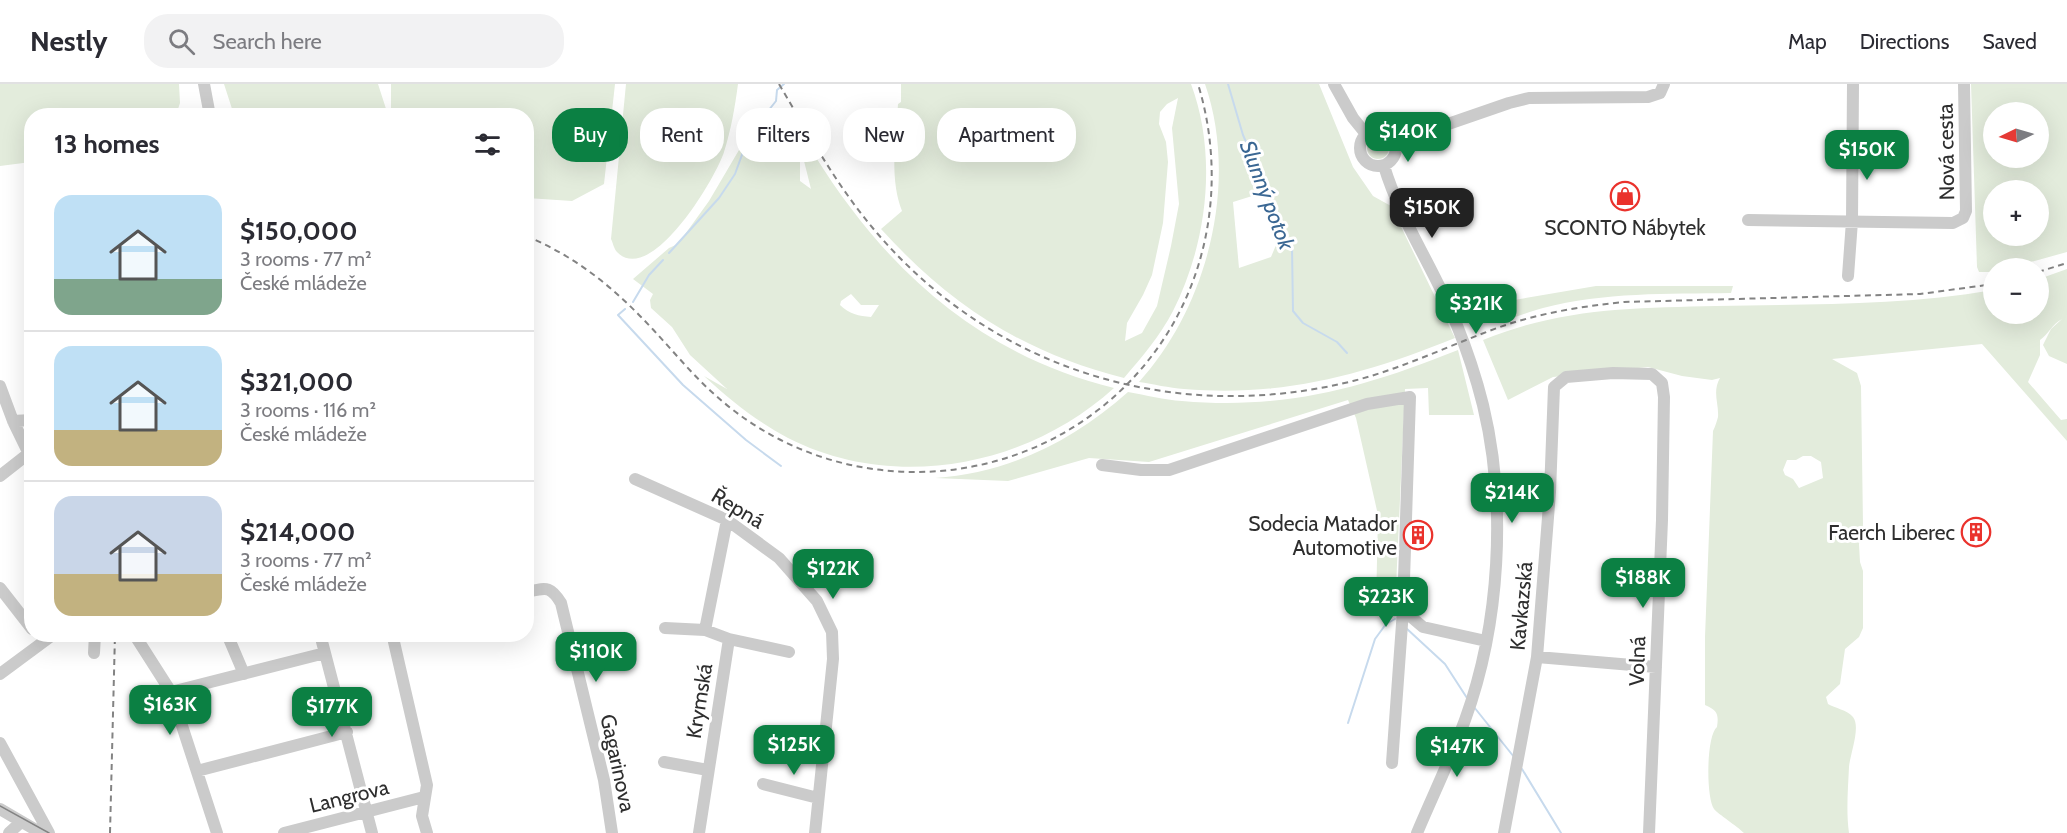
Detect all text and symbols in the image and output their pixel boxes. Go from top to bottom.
search box [144,14,564,68]
text: Nestly [30,24,108,58]
icon: search [165,25,198,58]
text: Search here [213,28,322,55]
text: Map [1788,29,1827,54]
text: Directions [1860,29,1949,54]
text: Saved [1982,29,2037,54]
north arrow [1983,102,2049,168]
map controls [1983,102,2049,324]
street label: Nová cesta [1933,103,1959,201]
chip: Buy [552,108,628,162]
chip: Rent [640,108,724,162]
chip: Filters [736,108,831,162]
chip: New [843,108,925,162]
chip: Apartment [937,108,1076,162]
pin: $140K [1366,112,1450,163]
text: $140K [1379,119,1437,143]
text: 13 homes [54,128,160,160]
icon: filters [471,128,504,161]
pin: $150K [1825,130,1909,181]
water label: Slunný potok [1234,137,1300,254]
text: $150K [1839,137,1895,161]
shop icon: SCONTO Nábytek [1609,180,1641,212]
button: + [1983,180,2049,246]
pin: $150K [1390,188,1474,239]
text: $150K [1404,195,1460,219]
text: $150,000 [240,215,358,247]
place label: SCONTO Nábytek [1544,215,1706,240]
icon: home [102,219,174,291]
text: 3 rooms · 77 m² [240,247,372,271]
button: − [1983,258,2049,324]
text: České mládeže [240,271,367,295]
pin: $321K [1434,284,1518,335]
text: $321K [1450,291,1502,315]
text: $321,000 [240,366,353,398]
icon: home [102,370,174,442]
text: 3 rooms · 116 m² [240,398,376,422]
text: České mládeže [240,422,367,446]
pin: $214K [1470,473,1554,524]
text: $214K [1485,480,1539,504]
street label: Řepná [707,482,769,533]
place label: Sodecia Matador Automotive [1248,511,1397,560]
text: $214,000 [240,516,355,548]
building icon: Faerch Liberec [1960,516,1992,548]
building icon: Sodecia Matador Automotive [1402,519,1434,551]
icon: home [102,520,174,592]
place label: Faerch Liberec [1828,520,1955,545]
text: 3 rooms · 77 m² [240,548,372,572]
pin: $122K [791,549,875,600]
text: $122K [807,556,859,580]
pin: $188K [1601,558,1685,609]
street label: Kavkazská [1505,560,1537,652]
text: $188K [1615,565,1671,589]
text: České mládeže [240,572,367,596]
pin: $223K [1344,577,1428,628]
text: $223K [1358,584,1414,608]
pin: $110K [554,632,638,683]
street label: Volná [1624,636,1650,686]
text: $110K [569,639,623,663]
street label: Krymská [681,662,717,740]
pin: $163K [128,685,212,736]
pin: $177K [290,687,374,738]
text: $163K [143,692,197,716]
text: $177K [306,694,358,718]
street label: Gagarinova [595,712,641,814]
pin: $125K [752,725,836,776]
pin: $147K [1415,727,1499,778]
text: $125K [768,732,820,756]
text: $147K [1430,734,1484,758]
street label: Langrova [307,774,391,818]

